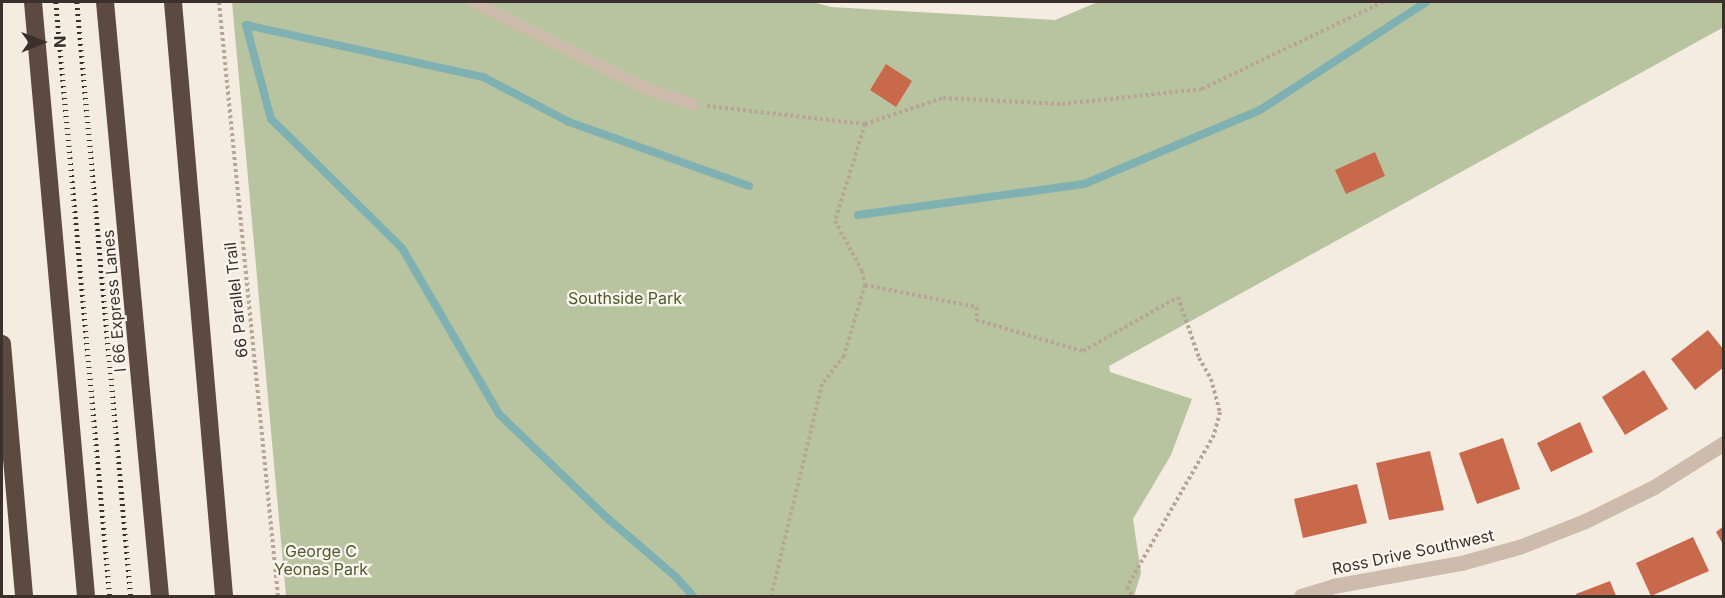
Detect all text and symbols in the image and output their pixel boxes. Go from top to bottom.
north arrow [12,12,72,72]
text: N [50,35,70,48]
street label: I 66 Express Lanes [98,229,130,373]
street label: 66 Parallel Trail [220,241,252,359]
park label: Southside Park [568,288,682,308]
street label: Ross Drive Southwest [1330,525,1496,579]
park label: George C Yeonas Park [274,541,368,579]

